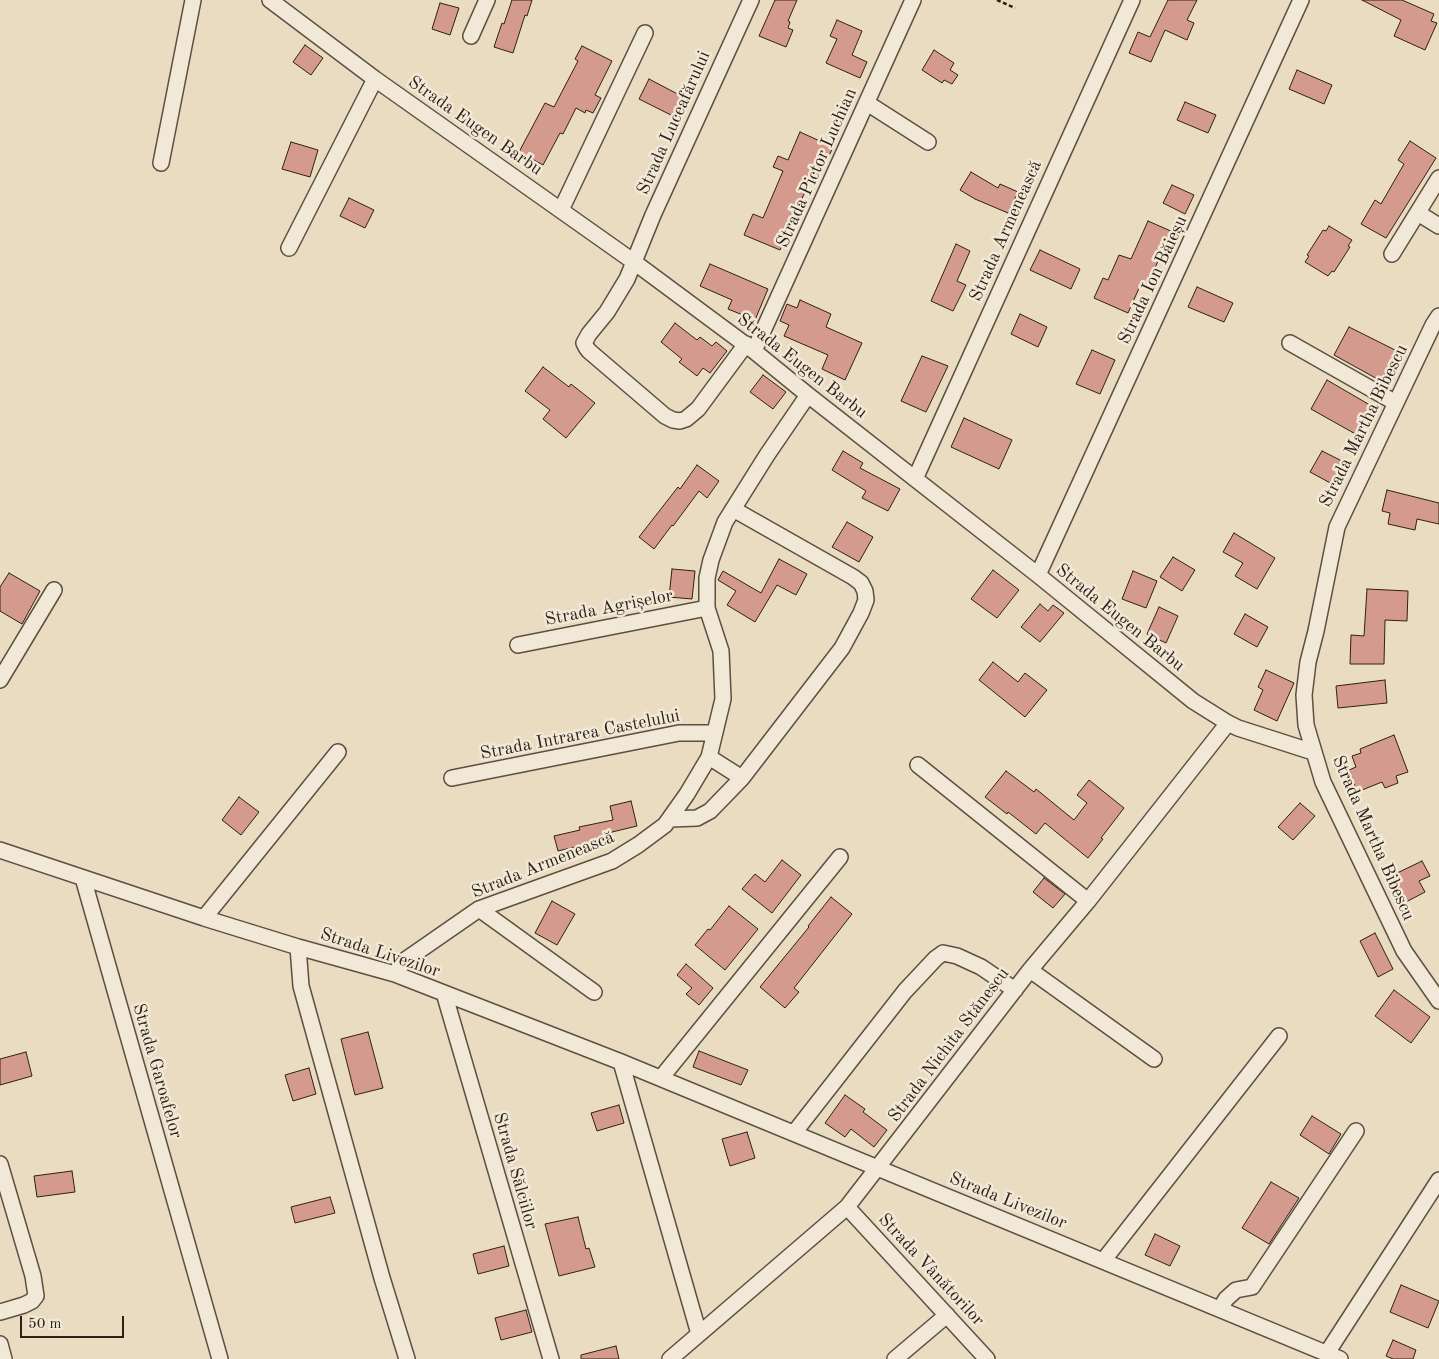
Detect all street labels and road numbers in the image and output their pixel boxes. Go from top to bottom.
street label: Strada Luceafărului [633,48,715,198]
street label: Strada Eugen Barbu [404,71,546,181]
street label: Strada Pictor Luchian [772,85,862,251]
street label: Strada Armenească [965,157,1047,305]
street label: Strada Ion Băieșu [1114,212,1192,348]
street label: Strada Eugen Barbu [733,308,871,424]
street label: Strada Martha Bibescu [1315,341,1413,511]
street label: Strada Eugen Barbu [1051,559,1189,677]
street label: Strada Agrișelor [543,585,675,631]
street label: Strada Intrarea Castelului [478,705,682,765]
street label: Strada Martha Bibescu [1327,752,1419,924]
street label: Strada Armenească [468,826,618,904]
street label: Strada Livezilor [317,923,443,983]
street label: Strada Nichita Stănescu [884,963,1014,1127]
street label: Strada Garoafelor [127,1001,187,1141]
street label: Strada Sălciilor [488,1110,542,1232]
street label: Strada Livezilor [946,1168,1070,1234]
street label: Strada Vânătorilor [873,1209,989,1331]

